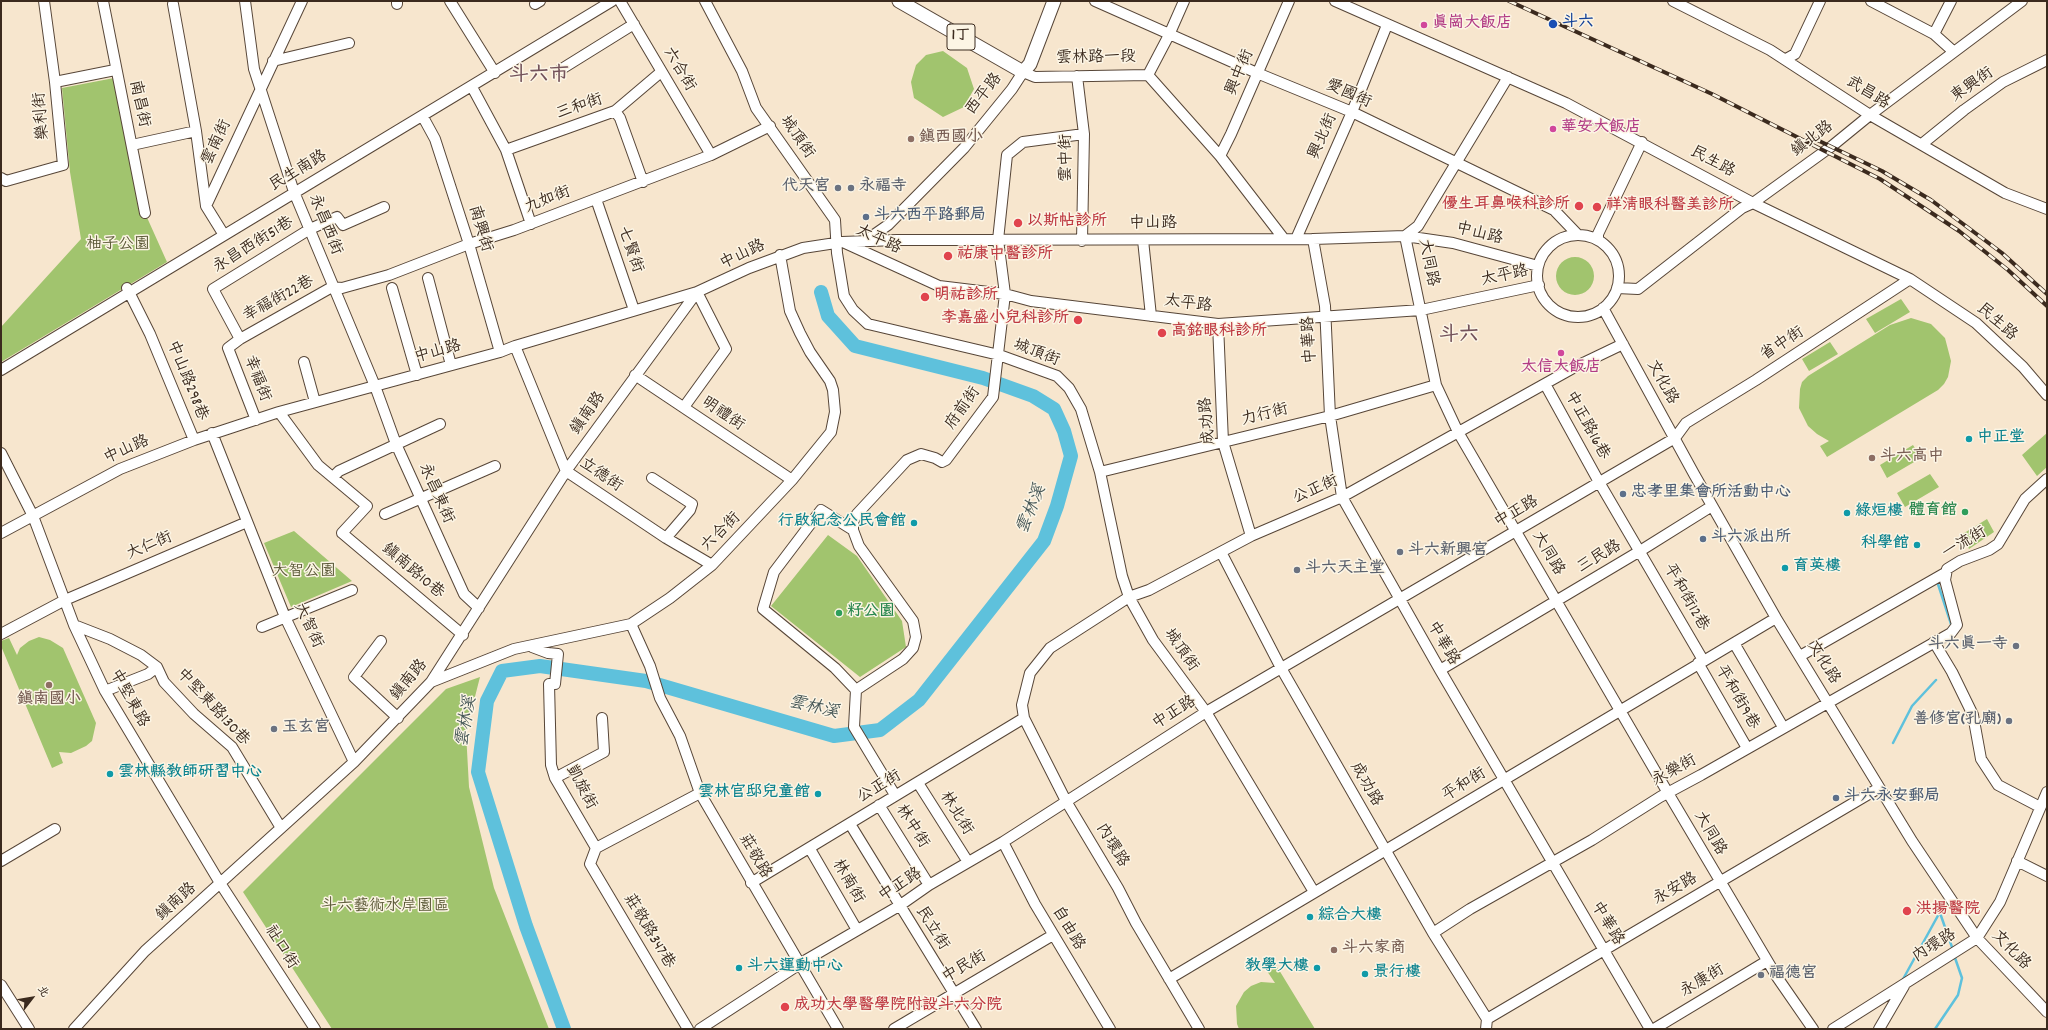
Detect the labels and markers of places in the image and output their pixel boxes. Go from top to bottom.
place label: 斗六 [1562,14,1594,34]
place label: 真崗大飯店 [1432,15,1512,35]
marker: 斗六 [1547,18,1559,30]
marker: 真崗大飯店 [1419,20,1429,30]
place label: 華安大飯店 [1561,119,1641,139]
marker: 華安大飯店 [1548,124,1558,134]
place label: 鎮西國小 [919,129,983,149]
marker: 鎮西國小 [906,134,916,144]
place label: 代天宮 [782,178,830,198]
place label: 永福寺 [859,178,907,198]
marker: 代天宮 [833,183,843,193]
marker: 永福寺 [846,183,856,193]
place label: 優生耳鼻喉科診所 [1442,196,1570,216]
place label: 祥清眼科醫美診所 [1606,197,1734,217]
marker: 優生耳鼻喉科診所 [1573,200,1585,212]
marker: 祥清眼科醫美診所 [1591,201,1603,213]
place label: 斗六西平路郵局 [874,207,986,227]
marker: 斗六西平路郵局 [861,212,871,222]
place label: 以斯帖診所 [1027,213,1107,233]
marker: 以斯帖診所 [1012,217,1024,229]
place label: 祐康中醫診所 [957,246,1053,266]
marker: 祐康中醫診所 [942,250,954,262]
place label: 明祐診所 [934,287,998,307]
marker: 明祐診所 [919,291,931,303]
place label: 李嘉盛小兒科診所 [941,310,1069,330]
marker: 李嘉盛小兒科診所 [1072,314,1084,326]
place label: 高銘眼科診所 [1171,323,1267,343]
marker: 高銘眼科診所 [1156,327,1168,339]
marker: 太信大飯店 [1556,348,1566,358]
place label: 太信大飯店 [1521,359,1601,379]
place label: 中正堂 [1977,429,2025,449]
marker: 中正堂 [1964,434,1974,444]
place label: 斗六高中 [1880,448,1944,468]
marker: 斗六高中 [1867,453,1877,463]
place label: 忠孝里集會所活動中心 [1631,484,1791,504]
marker: 忠孝里集會所活動中心 [1618,489,1628,499]
place label: 體育館 [1909,502,1957,522]
place label: 綠烜樓 [1855,503,1903,523]
marker: 體育館 [1960,507,1970,517]
marker: 綠烜樓 [1842,508,1852,518]
place label: 行啟紀念公民會館 [778,513,906,533]
marker: 行啟紀念公民會館 [909,518,919,528]
place label: 斗六派出所 [1711,529,1791,549]
marker: 斗六派出所 [1698,534,1708,544]
place label: 科學館 [1861,535,1909,555]
marker: 科學館 [1912,540,1922,550]
place label: 斗六新興宮 [1408,542,1488,562]
marker: 斗六新興宮 [1395,547,1405,557]
place label: 育英樓 [1793,558,1841,578]
place label: 斗六天主堂 [1305,560,1385,580]
marker: 育英樓 [1780,563,1790,573]
marker: 斗六天主堂 [1292,565,1302,575]
place label: 籽公園 [847,603,895,623]
marker: 籽公園 [834,608,844,618]
place label: 斗六真一寺 [1928,636,2008,656]
marker: 斗六真一寺 [2011,641,2021,651]
marker: 鎮南國小 [44,680,54,690]
place label: 鎮南國小 [17,691,81,711]
place label: 善修宮(孔廟) [1913,711,2001,731]
marker: 善修宮(孔廟) [2004,716,2014,726]
place label: 玉玄宮 [282,719,330,739]
marker: 玉玄宮 [269,724,279,734]
place label: 雲林縣教師研習中心 [118,764,262,784]
marker: 雲林縣教師研習中心 [105,769,115,779]
place label: 雲林官邸兒童館 [698,784,810,804]
place label: 斗六永安郵局 [1844,788,1940,808]
marker: 雲林官邸兒童館 [813,789,823,799]
marker: 斗六永安郵局 [1831,793,1841,803]
place label: 洪揚醫院 [1916,901,1980,921]
marker: 洪揚醫院 [1901,905,1913,917]
place label: 綜合大樓 [1318,907,1382,927]
marker: 綜合大樓 [1305,912,1315,922]
place label: 斗六家商 [1342,940,1406,960]
marker: 斗六家商 [1329,945,1339,955]
place label: 斗六運動中心 [747,958,843,978]
place label: 教學大樓 [1245,958,1309,978]
marker: 斗六運動中心 [734,963,744,973]
marker: 教學大樓 [1312,963,1322,973]
place label: 景行樓 [1373,964,1421,984]
place label: 福德宮 [1769,965,1817,985]
marker: 景行樓 [1360,969,1370,979]
marker: 福德宮 [1756,970,1766,980]
place label: 成功大學醫學院附設斗六分院 [794,997,1002,1017]
marker: 成功大學醫學院附設斗六分院 [779,1001,791,1013]

